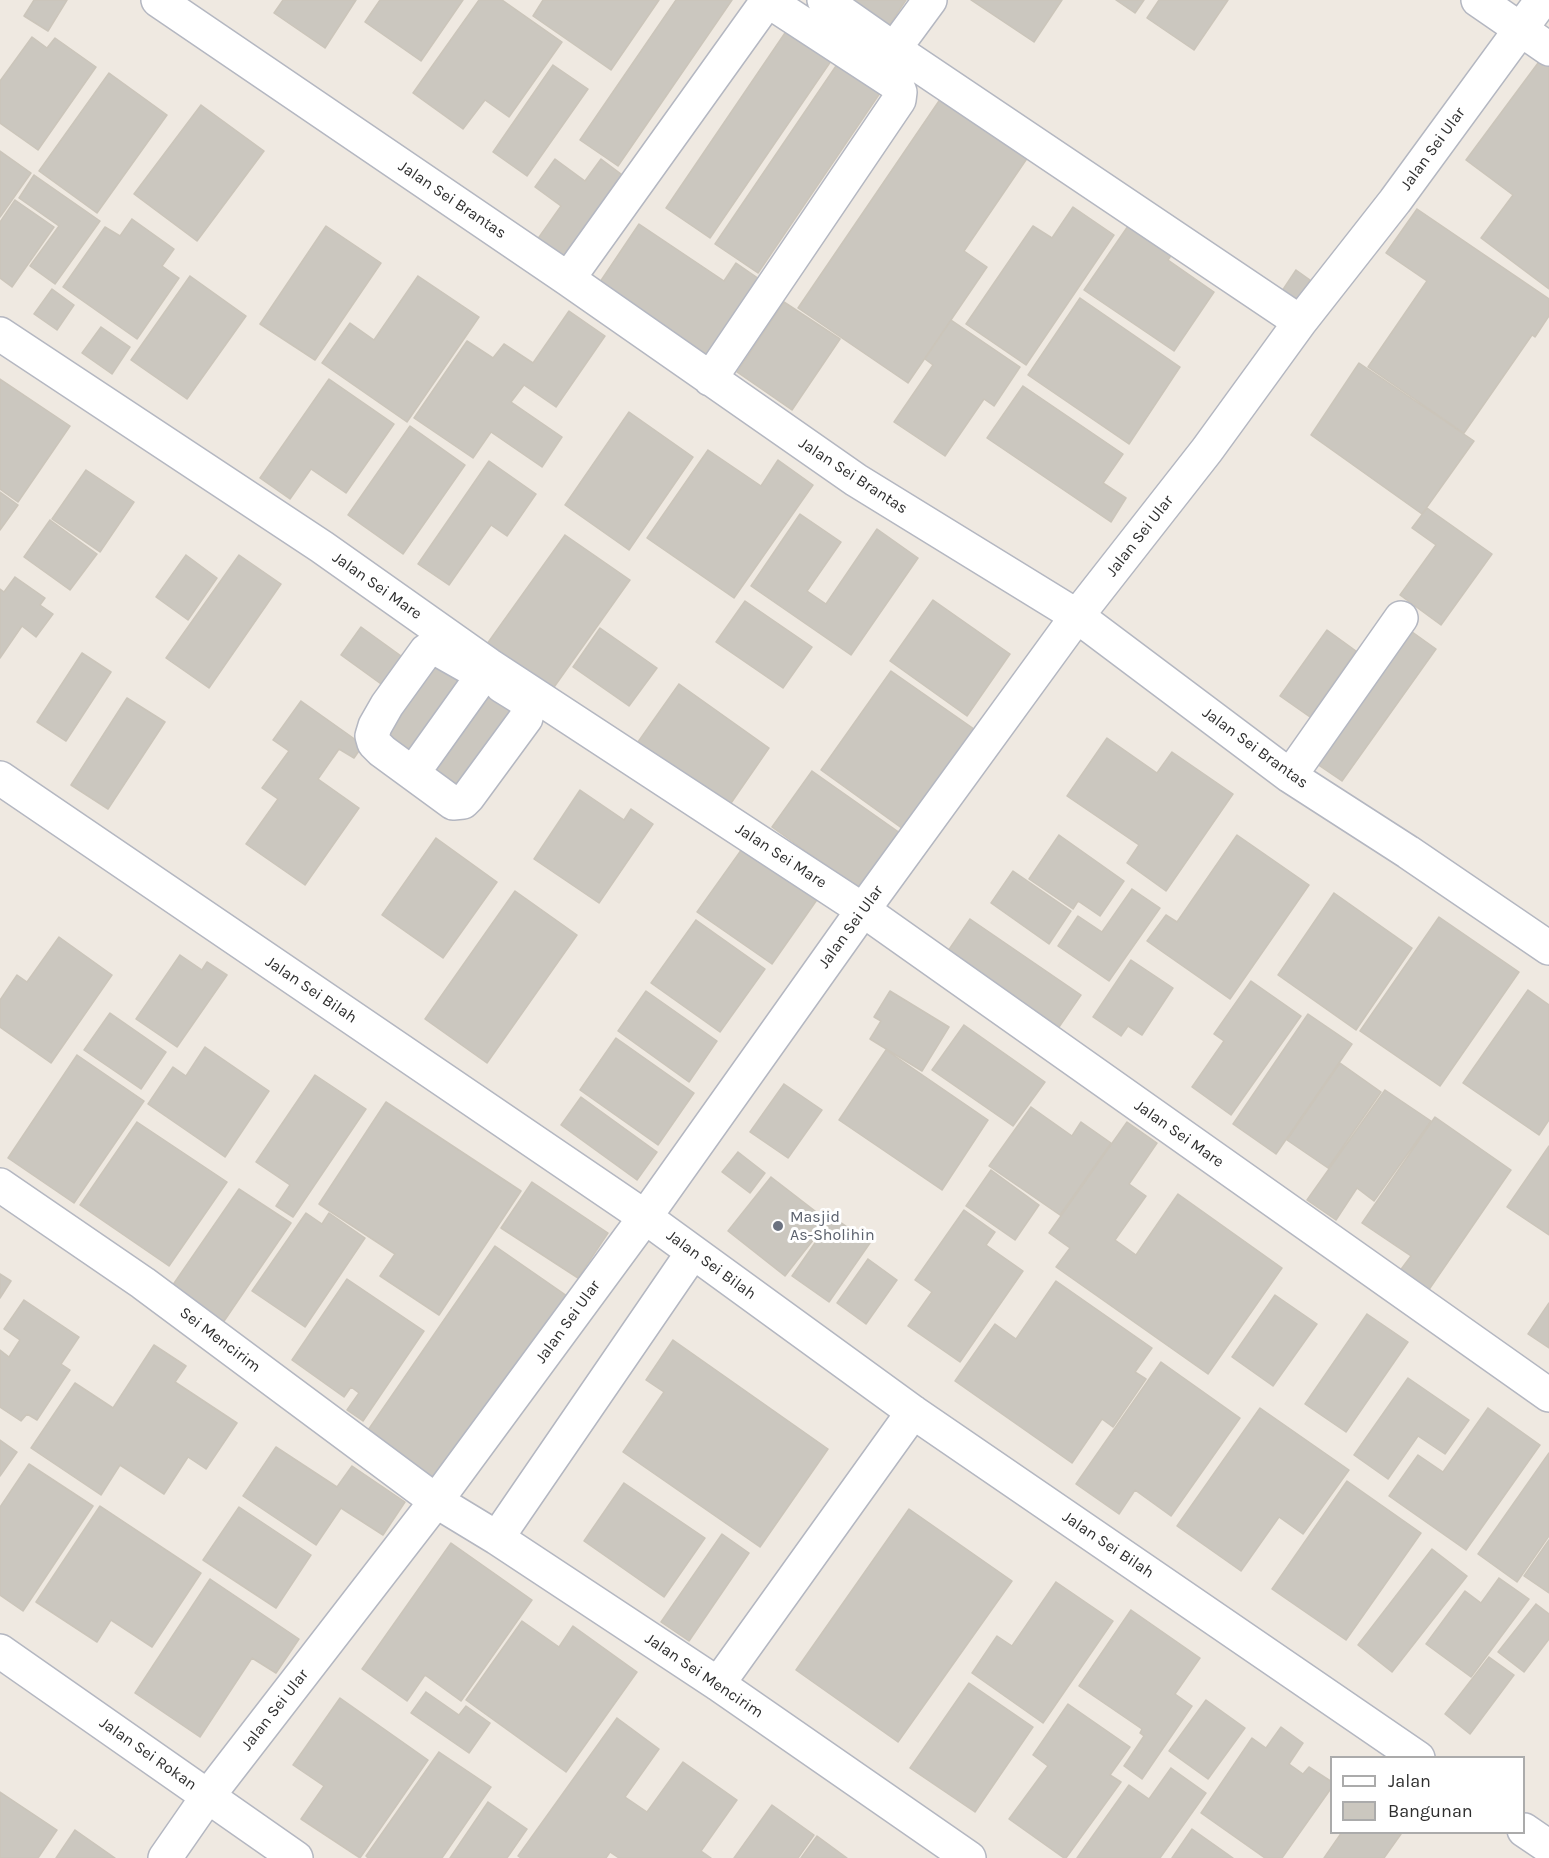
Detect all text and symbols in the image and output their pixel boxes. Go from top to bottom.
street label: Jalan Sei Ular [1396,104,1470,194]
street label: Jalan Sei Brantas [394,157,510,243]
street label: Jalan Sei Brantas [795,434,911,518]
street label: Jalan Sei Ular [1102,491,1178,581]
street label: Jalan Sei Mare [329,548,425,624]
street label: Jalan Sei Brantas [1198,703,1312,793]
street label: Jalan Sei Mare [732,819,830,893]
street label: Jalan Sei Ular [814,882,888,972]
street label: Jalan Sei Bilah [262,952,360,1028]
street label: Jalan Sei Mare [1131,1096,1227,1172]
place label: Masjid As-Sholihin [790,1207,875,1245]
marker: Masjid As-Sholihin [771,1219,785,1233]
street label: Jalan Sei Bilah [662,1226,760,1304]
street label: Jalan Sei Ular [531,1277,605,1367]
street label: Sei Mencirim [176,1303,264,1377]
street label: Jalan Sei Bilah [1059,1507,1157,1583]
street label: Jalan Sei Mencirim [641,1629,767,1723]
street label: Jalan Sei Ular [237,1665,313,1755]
street label: Jalan Sei Rokan [96,1713,200,1795]
legend [1330,1756,1525,1834]
text: Jalan [1388,1770,1431,1792]
text: Bangunan [1388,1800,1473,1822]

